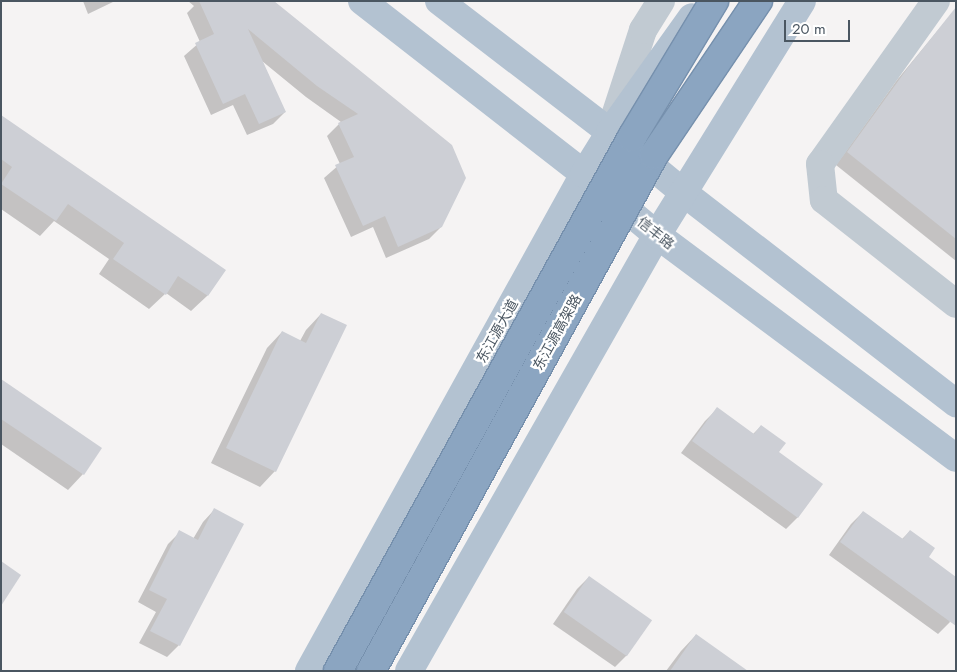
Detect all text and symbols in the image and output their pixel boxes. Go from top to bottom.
scale bar [787,10,853,42]
text: 20 m [792,18,826,40]
street label: 信丰路 [634,213,678,253]
street label: 东江源高架路 [529,291,585,373]
street label: 东江源大道 [473,296,521,366]

